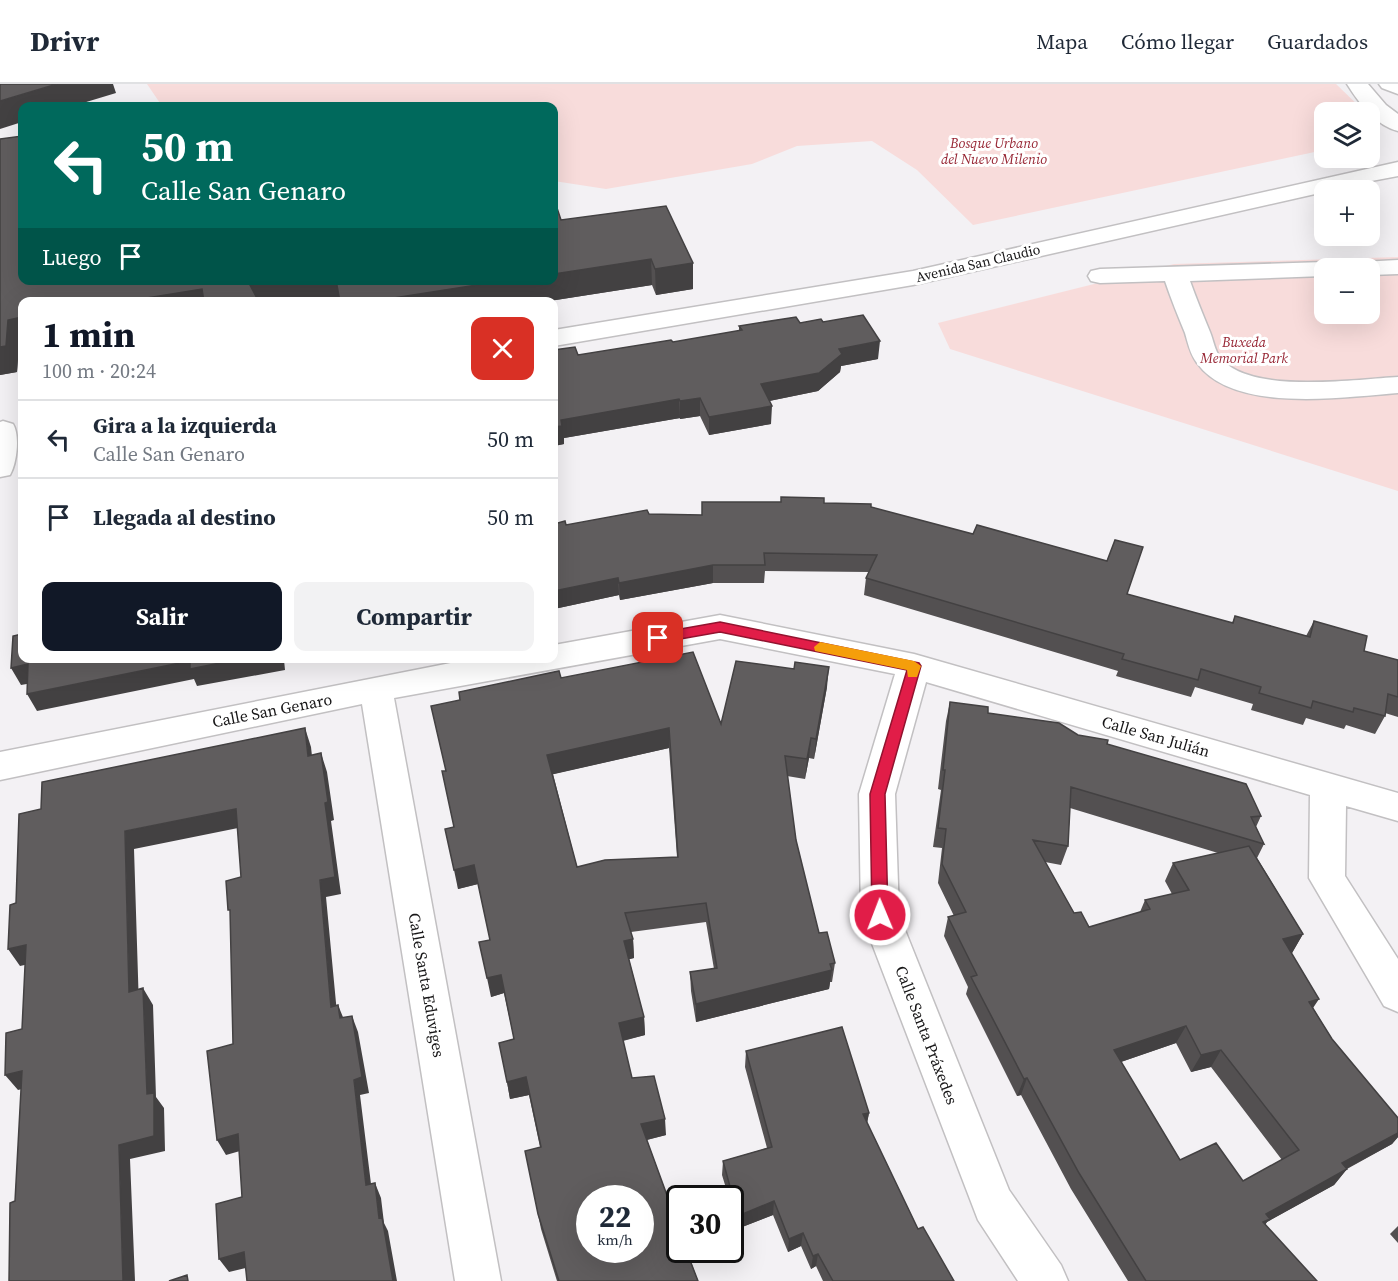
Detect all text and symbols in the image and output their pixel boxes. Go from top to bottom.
text: Drivr [30,22,99,60]
text: Mapa [1036,27,1088,56]
text: Cómo llegar [1121,27,1234,56]
text: Guardados [1267,27,1368,56]
map controls [1314,102,1380,324]
button: layers [1314,102,1380,168]
text: 50 m [141,117,234,175]
icon: left [42,126,120,204]
park label: Bosque Urbano del Nuevo Milenio [941,133,1047,169]
text: Calle San Genaro [141,172,346,209]
button: + [1314,180,1380,246]
street label: Avenida San Claudio [914,239,1042,287]
icon: arrive [114,240,147,273]
text: Luego [42,242,102,272]
button: − [1314,258,1380,324]
text: 1 min [42,310,135,359]
button: close [471,317,534,380]
park label: Buxeda Memorial Park [1199,332,1288,368]
text: 100 m · 20:24 [42,357,156,385]
text: Gira a la izquierda [93,410,277,440]
icon: left [42,423,75,456]
text: 50 m [487,424,534,454]
text: Calle San Genaro [93,440,245,468]
icon: arrive [42,501,75,534]
text: Llegada al destino [93,502,276,532]
text: 50 m [487,502,534,532]
button: Salir [42,582,282,651]
button: Compartir [294,582,534,651]
pin [632,612,683,663]
icon: arrive [641,621,674,654]
street label: Calle San Genaro [210,688,334,732]
street label: Calle San Julián [1099,710,1213,762]
position arrow [848,883,912,947]
street label: Calle Santa Eduviges [403,911,451,1059]
street label: Calle Santa Práxedes [890,962,964,1108]
speed limit sign: 30 [666,1185,744,1263]
text: 22 [599,1196,631,1237]
text: km/h [597,1229,633,1250]

